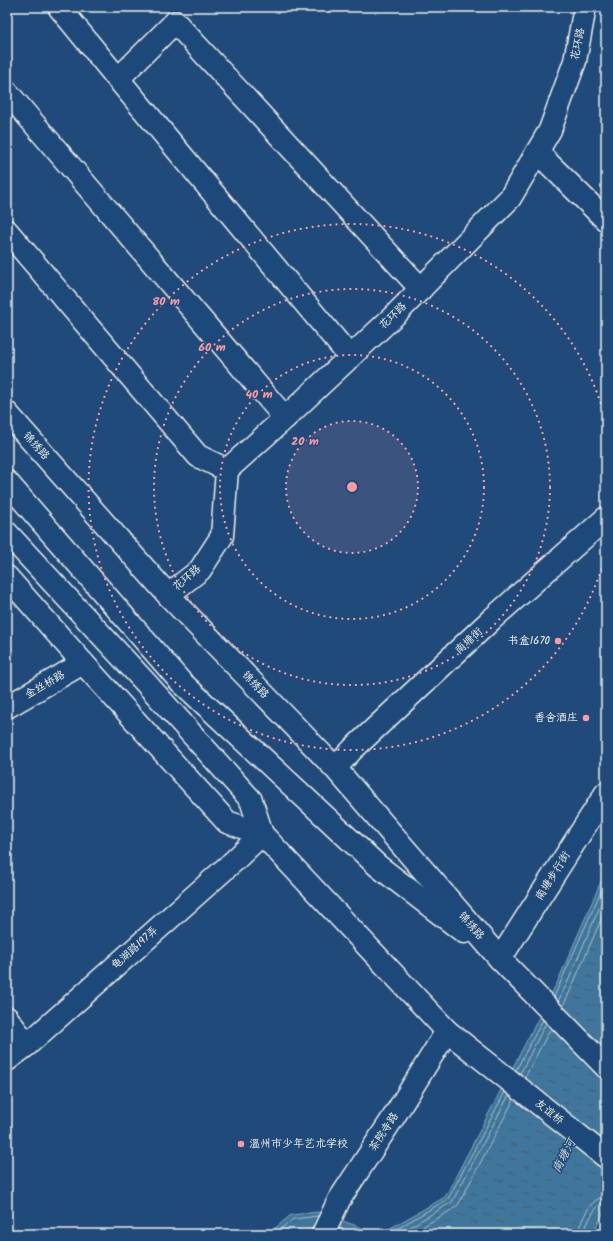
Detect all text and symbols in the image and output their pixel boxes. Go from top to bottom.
street label: 花环路 [566,26,590,62]
text: 80 m [152,292,180,311]
street label: 花环路 [375,298,411,334]
text: 60 m [198,338,226,357]
text: 40 m [245,385,273,404]
street label: 锦绣路 [18,428,54,464]
text: 20 m [291,432,319,451]
centre of rings [345,480,359,494]
street label: 花环路 [169,560,205,596]
street label: 南塘街 [451,622,488,659]
place label: 书盒1670 [508,632,550,650]
marker: 书盒1670 [553,636,563,646]
street label: 金丝桥路 [21,666,69,704]
street label: 锦绣路 [237,667,273,703]
place label: 香舍酒庄 [534,709,578,727]
marker: 香舍酒庄 [581,713,591,723]
street label: 南塘步行街 [531,847,576,904]
street label: 锦绣路 [453,908,489,944]
street label: 龟湖路197弄 [107,922,163,974]
street label: 友谊桥 [531,1095,567,1129]
street label: 茶院寺路 [364,1109,404,1155]
water label: 南塘河 [547,1134,582,1176]
place label: 温州市少年艺术学校 [249,1135,348,1153]
marker: 温州市少年艺术学校 [236,1139,246,1149]

